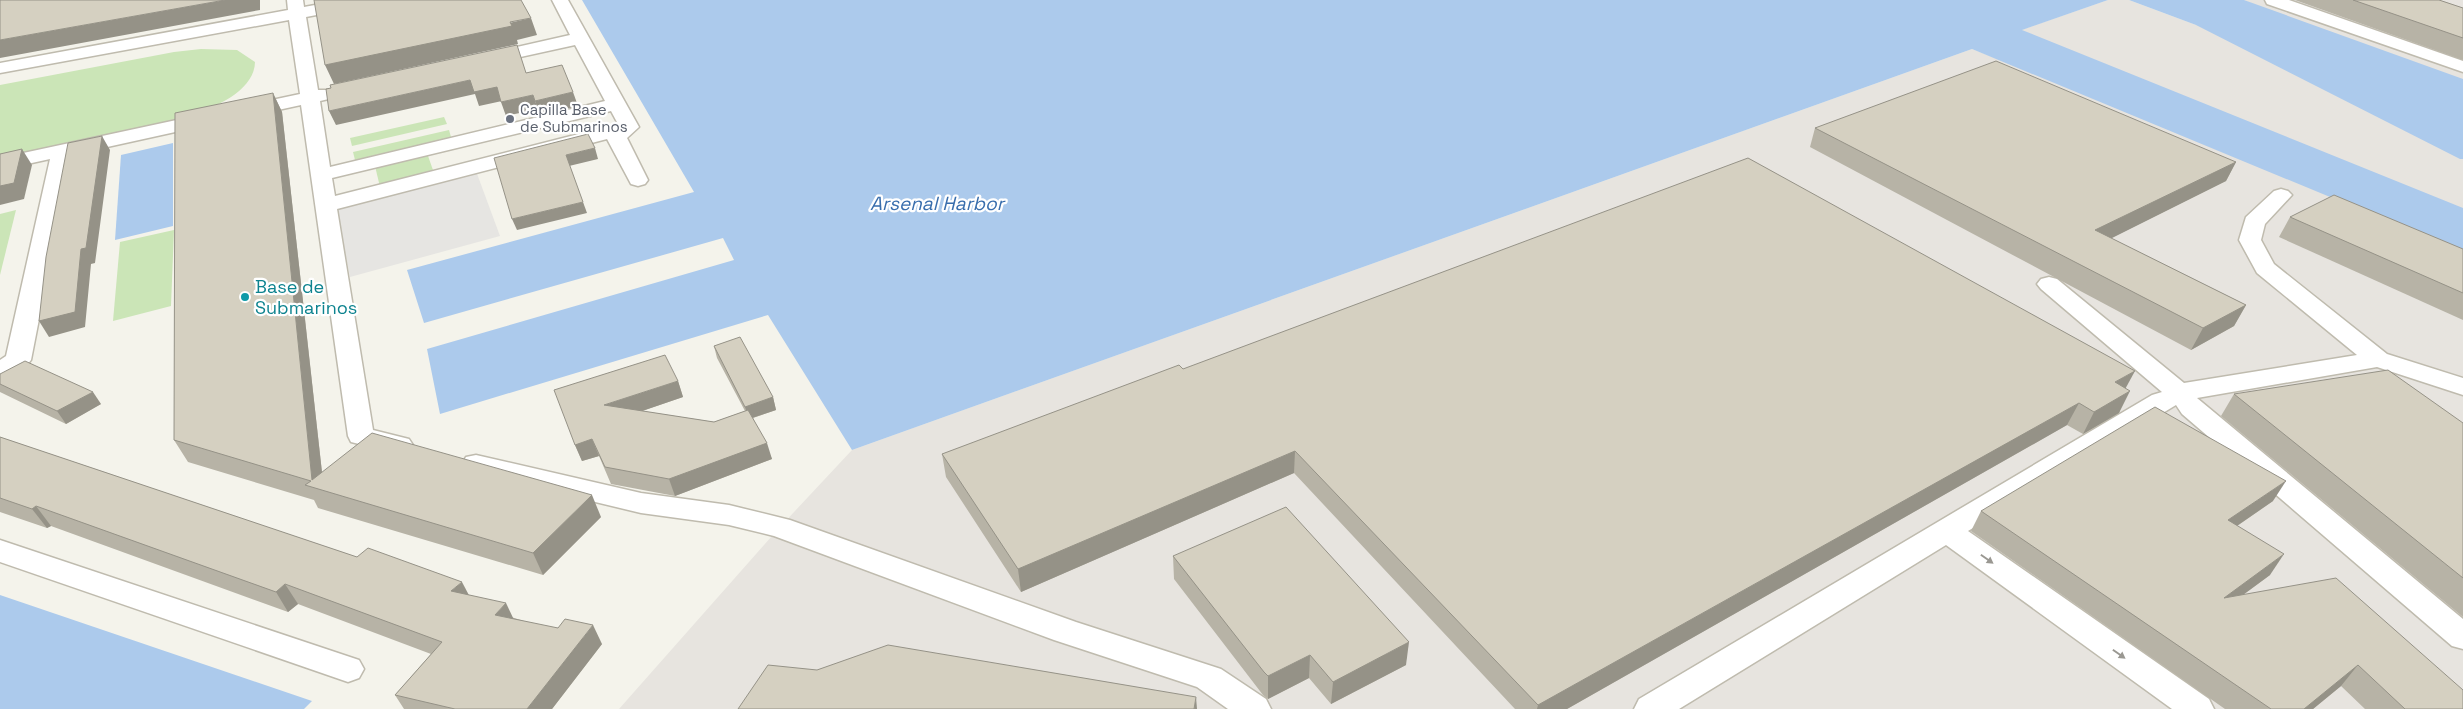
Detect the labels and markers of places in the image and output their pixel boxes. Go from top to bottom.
place label: Capilla Base de Submarinos [520,100,628,136]
marker: Capilla Base de Submarinos [504,113,516,125]
place label: Base de Submarinos [255,275,357,319]
marker: Base de Submarinos [239,291,251,303]

